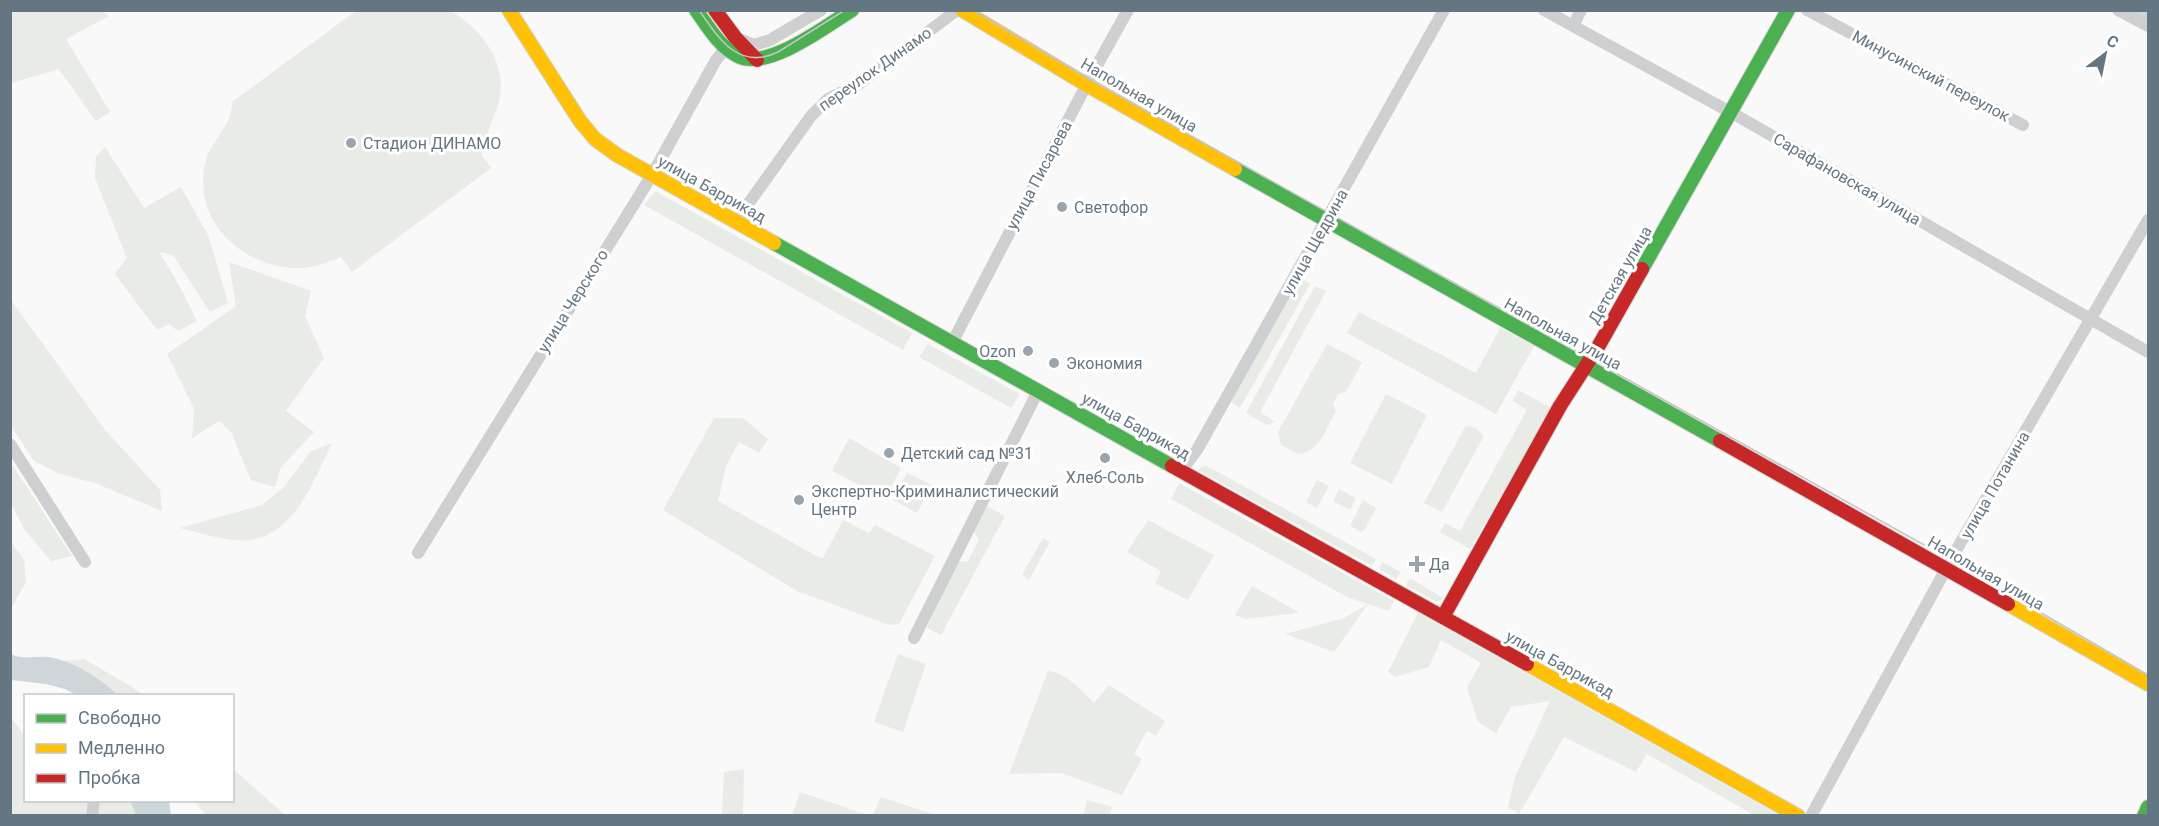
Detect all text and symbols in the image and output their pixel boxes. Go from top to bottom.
street label: переулок Динамо [815,23,935,115]
north arrow [2075,24,2135,84]
street label: Минусинский переулок [1849,26,2013,126]
text: С [2103,31,2122,53]
street label: Напольная улица [1078,54,1200,136]
street label: улица Писарева [1002,117,1076,233]
street label: Сарафановская улица [1770,129,1924,229]
place label: Стадион ДИНАМО [363,134,501,153]
marker: Стадион ДИНАМО [344,136,358,150]
street label: улица Баррикад [655,151,770,227]
street label: улица Щедрина [1278,186,1352,298]
place label: Светофор [1074,198,1148,217]
marker: Светофор [1055,200,1069,214]
street label: Детская улица [1584,223,1656,327]
street label: улица Черского [534,246,612,356]
street label: Напольная улица [1501,294,1625,374]
place label: Ozon [979,342,1016,361]
marker: Ozon [1021,344,1035,358]
place label: Экономия [1066,354,1143,373]
marker: Экономия [1047,356,1061,370]
street label: улица Баррикад [1079,388,1194,464]
street label: улица Потанина [1957,428,2033,542]
place label: Детский сад №31 [901,444,1033,463]
marker: Детский сад №31 [882,446,896,460]
marker: Хлеб-Соль [1098,451,1112,465]
place label: Хлеб-Соль [1066,468,1144,487]
place label: Экспертно-Криминалистический Центр [811,482,1059,519]
marker: Экспертно-Криминалистический Центр [792,493,806,507]
street label: Напольная улица [1925,532,2047,614]
place label: Да [1429,555,1450,574]
marker: Да [1410,557,1424,571]
street label: улица Баррикад [1503,626,1618,702]
legend [24,694,234,802]
text: Свободно [78,707,161,728]
text: Медленно [78,737,165,758]
text: Пробка [78,767,141,788]

